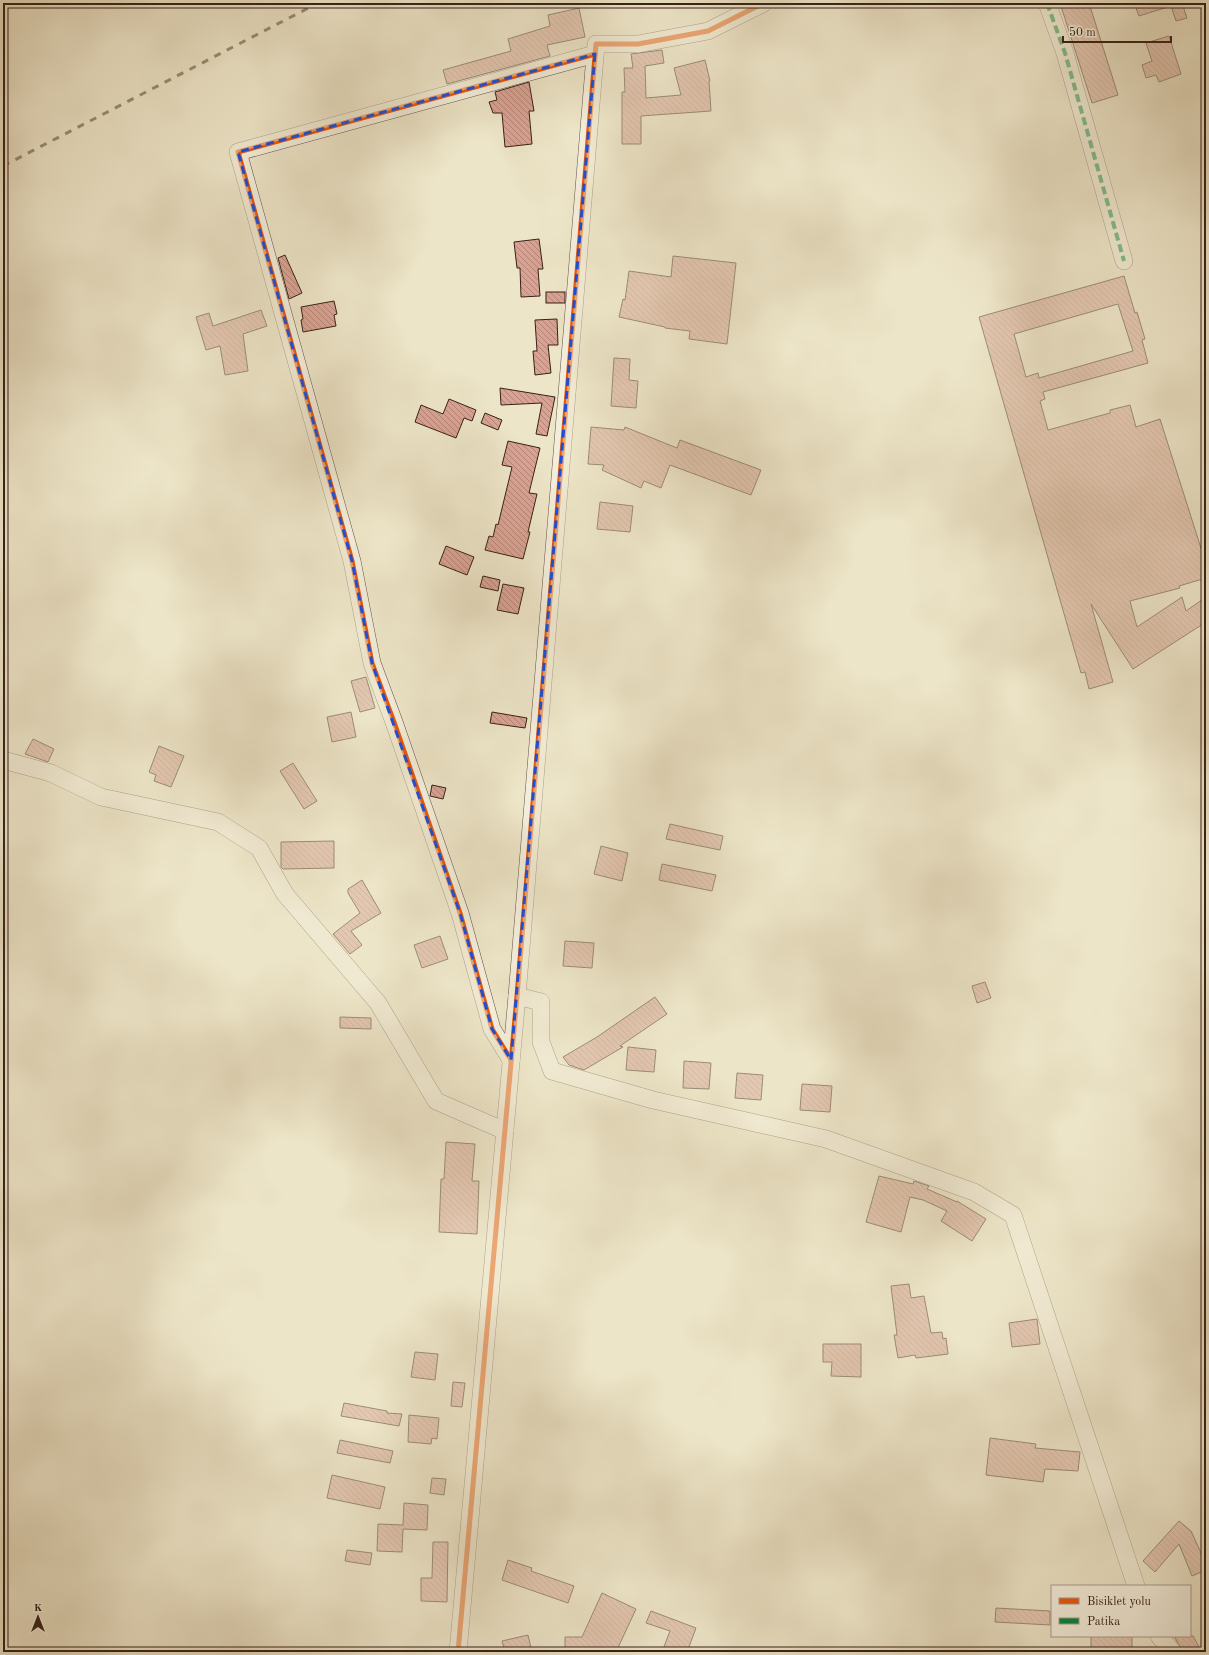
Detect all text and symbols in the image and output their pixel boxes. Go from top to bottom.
scale bar [1063,18,1171,44]
text: 50 m [1069,26,1096,39]
legend [1051,1585,1191,1637]
text: Bisiklet yolu [1087,1596,1152,1608]
north arrow [18,1597,58,1637]
text: K [34,1603,43,1614]
text: Patika [1087,1616,1120,1628]

